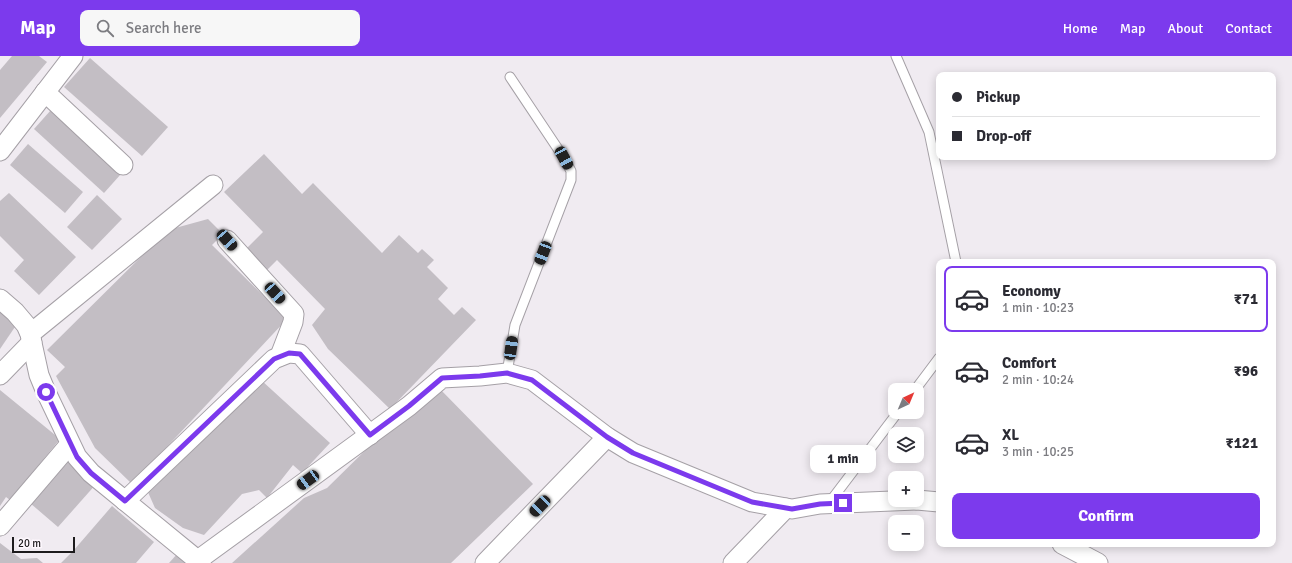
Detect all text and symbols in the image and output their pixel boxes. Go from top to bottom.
search box [80,10,360,46]
text: Map [20,16,56,40]
icon: search [94,17,116,39]
text: Search here [126,19,201,37]
text: Home [1063,20,1098,37]
text: Map [1120,20,1145,37]
text: About [1167,20,1203,37]
text: Contact [1225,20,1272,37]
text: Pickup [976,88,1020,106]
text: Drop-off [976,127,1031,145]
car [553,145,575,171]
car [215,227,239,253]
car [533,240,553,266]
car [263,280,287,306]
icon: car [954,281,990,317]
text: Economy [1002,282,1061,300]
text: ₹71 [1234,290,1258,308]
text: 1 min · 10:23 [1002,300,1074,316]
car [503,335,519,361]
icon: car [954,353,990,389]
text: Comfort [1002,354,1056,372]
text: ₹96 [1234,362,1258,380]
text: 2 min · 10:24 [1002,372,1074,388]
route start [37,383,55,401]
north arrow [888,383,924,419]
map controls [888,383,924,551]
icon: car [954,425,990,461]
text: XL [1002,426,1019,444]
button: layers [888,427,924,463]
text: ₹121 [1226,434,1258,452]
text: 3 min · 10:25 [1002,444,1074,460]
callout: 1 min [810,445,876,473]
text: 1 min [827,451,859,467]
car [295,468,321,492]
button: + [888,471,924,507]
car [527,493,553,519]
button: Confirm [952,493,1260,539]
route end [834,494,852,512]
button: − [888,515,924,551]
scale bar [12,535,75,554]
text: 20 m [18,537,41,550]

